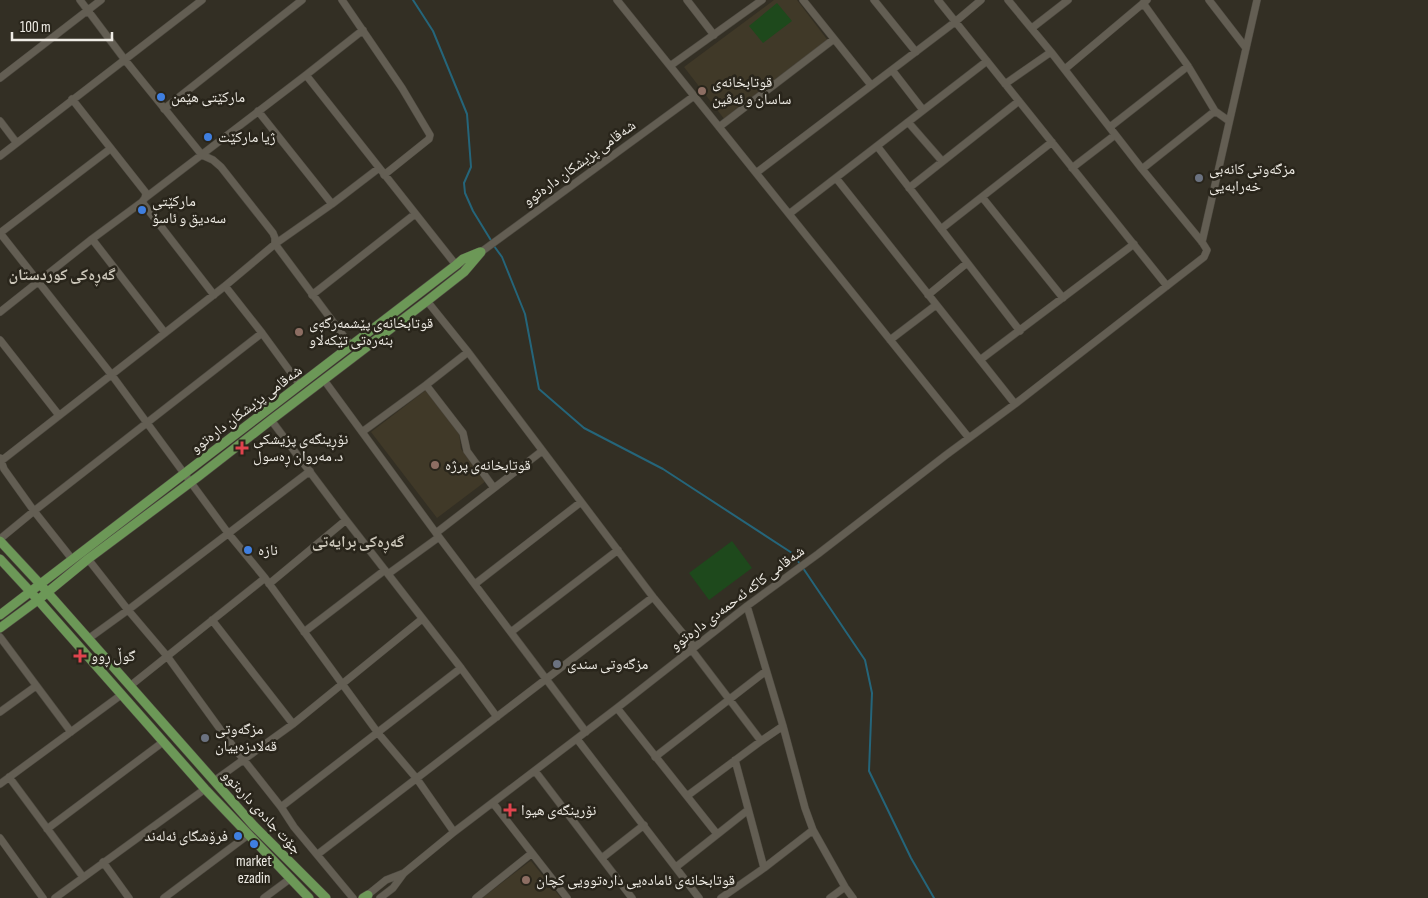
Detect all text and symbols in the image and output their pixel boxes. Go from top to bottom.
scale bar [12,10,112,42]
text: 100 m [20,18,51,37]
place label: قوتابخانەی ساسان و ئەڤین [712,73,791,109]
marker: قوتابخانەی ساسان و ئەڤین [696,85,708,97]
place label: مارکێتی هێمن [171,88,245,107]
marker: مارکێتی هێمن [155,91,167,103]
street label: شەقامی پزیشکان دارەتوو [519,116,640,211]
place label: ژیا مارکێت [218,128,276,147]
marker: ژیا مارکێت [202,131,214,143]
place label: مزگەوتی کانەبی خەرابەیی [1209,160,1295,196]
marker: مزگەوتی کانەبی خەرابەیی [1193,172,1205,184]
place label: مارکێتی سەدیق و ئاسۆ [152,192,226,228]
marker: مارکێتی سەدیق و ئاسۆ [136,204,148,216]
district label: گەڕەکی کوردستان [8,266,116,287]
place label: قوتابخانەی پێشمەرگەی بنەرەتی تێکەڵاو [309,314,433,350]
marker: قوتابخانەی پێشمەرگەی بنەرەتی تێکەڵاو [293,326,305,338]
street label: شەقامی پزیشکان دارەتوو [187,361,306,458]
place label: نۆڕینگەی پزیشکی د. مەروان ڕەسول [253,430,348,468]
marker: نۆڕینگەی پزیشکی د. مەروان ڕەسول [235,441,249,455]
place label: قوتابخانەی پرژە [445,456,531,475]
marker: قوتابخانەی پرژە [429,459,441,471]
district label: گەڕەکی برایەتی [312,533,404,554]
place label: نازە [258,541,278,560]
street label: شەقامی کاکە ئەحمەدی دارەتوو [666,541,809,655]
marker: نازە [242,544,254,556]
place label: گوڵ ڕوو [91,647,136,668]
marker: گوڵ ڕوو [73,649,87,663]
place label: مزگەوتی سندی [567,655,649,674]
marker: مزگەوتی سندی [551,658,563,670]
place label: مزگەوتی قەلادزەییان [215,720,277,756]
marker: مزگەوتی قەلادزەییان [199,732,211,744]
street label: جۆت جادەی دارەتوو [218,766,306,859]
place label: نۆرینگەی هیوا [521,801,596,820]
marker: نۆرینگەی هیوا [503,803,517,817]
place label: فرۆشگای ئەلەند [144,827,228,846]
marker: فرۆشگای ئەلەند [232,830,244,842]
marker: market ezadin [248,838,260,850]
place label: market ezadin [236,852,272,888]
place label: قوتابخانەی ئامادەیی دارەتوویی کچان [536,871,735,890]
marker: قوتابخانەی ئامادەیی دارەتوویی کچان [520,874,532,886]

